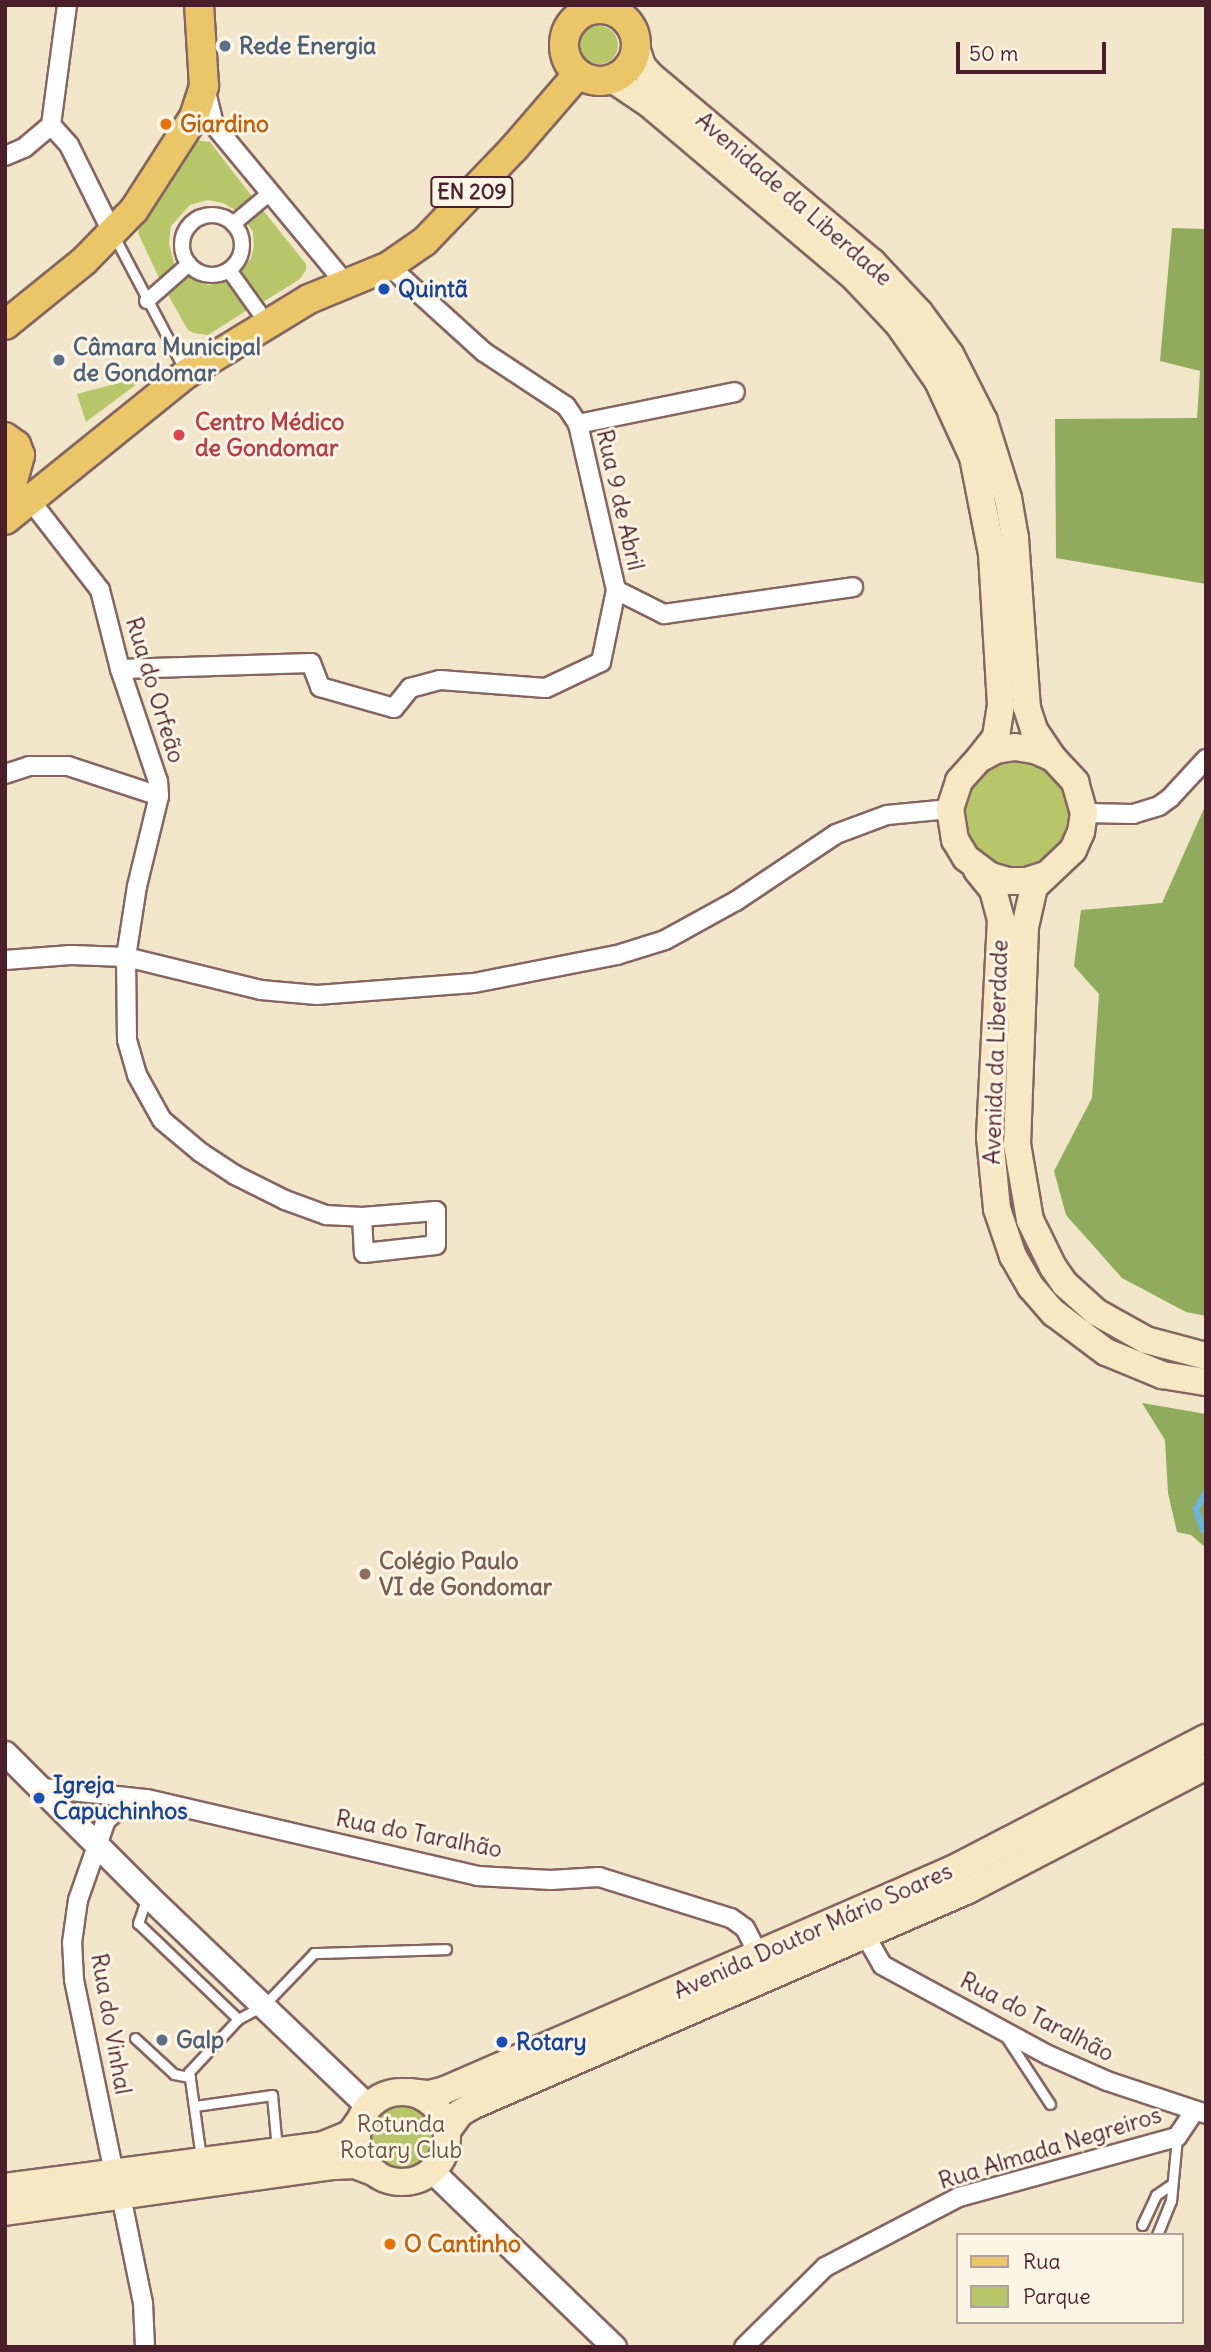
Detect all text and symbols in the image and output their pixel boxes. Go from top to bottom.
scale bar [959,28,1110,72]
place label: Rede Energia [239,32,376,60]
marker: Rede Energia [217,38,233,54]
text: 50 m [969,40,1018,67]
street label: Avenidade da Liberdade [690,106,898,292]
place label: Giardino [180,110,269,138]
marker: Giardino [158,116,174,132]
road number: EN 209 [430,174,514,210]
place label: Quintã [398,275,468,303]
marker: Quintã [376,281,392,297]
place label: Câmara Municipal de Gondomar [73,333,261,387]
marker: Câmara Municipal de Gondomar [51,352,67,368]
place label: Centro Médico de Gondomar [195,408,344,462]
marker: Centro Médico de Gondomar [169,425,189,445]
street label: Rua 9 de Abril [590,427,650,573]
street label: Rua do Orfeão [120,614,190,766]
street label: Avenida da Liberdade [978,939,1014,1165]
place label: Colégio Paulo VI de Gondomar [379,1547,552,1601]
marker: Colégio Paulo VI de Gondomar [357,1566,373,1582]
place label: Igreja Capuchinhos [53,1771,188,1825]
marker: Igreja Capuchinhos [31,1790,47,1806]
street label: Rua do Taralhão [334,1804,504,1864]
street label: Avenida Doutor Mário Soares [669,1857,957,2005]
street label: Rua do Vinhal [85,1951,137,2097]
street label: Rua do Taralhão [956,1966,1118,2068]
place label: Galp [176,2026,224,2054]
place label: Rotary [516,2028,587,2056]
marker: Galp [154,2032,170,2048]
marker: Rotary [494,2034,510,2050]
street label: Rua Almada Negreiros [935,2101,1165,2195]
park label: Rotunda Rotary Club [340,2110,462,2164]
place label: O Cantinho [404,2230,521,2258]
legend [956,2233,1183,2324]
marker: O Cantinho [382,2236,398,2252]
text: Rua [1023,2248,1060,2275]
text: Parque [1023,2283,1091,2310]

